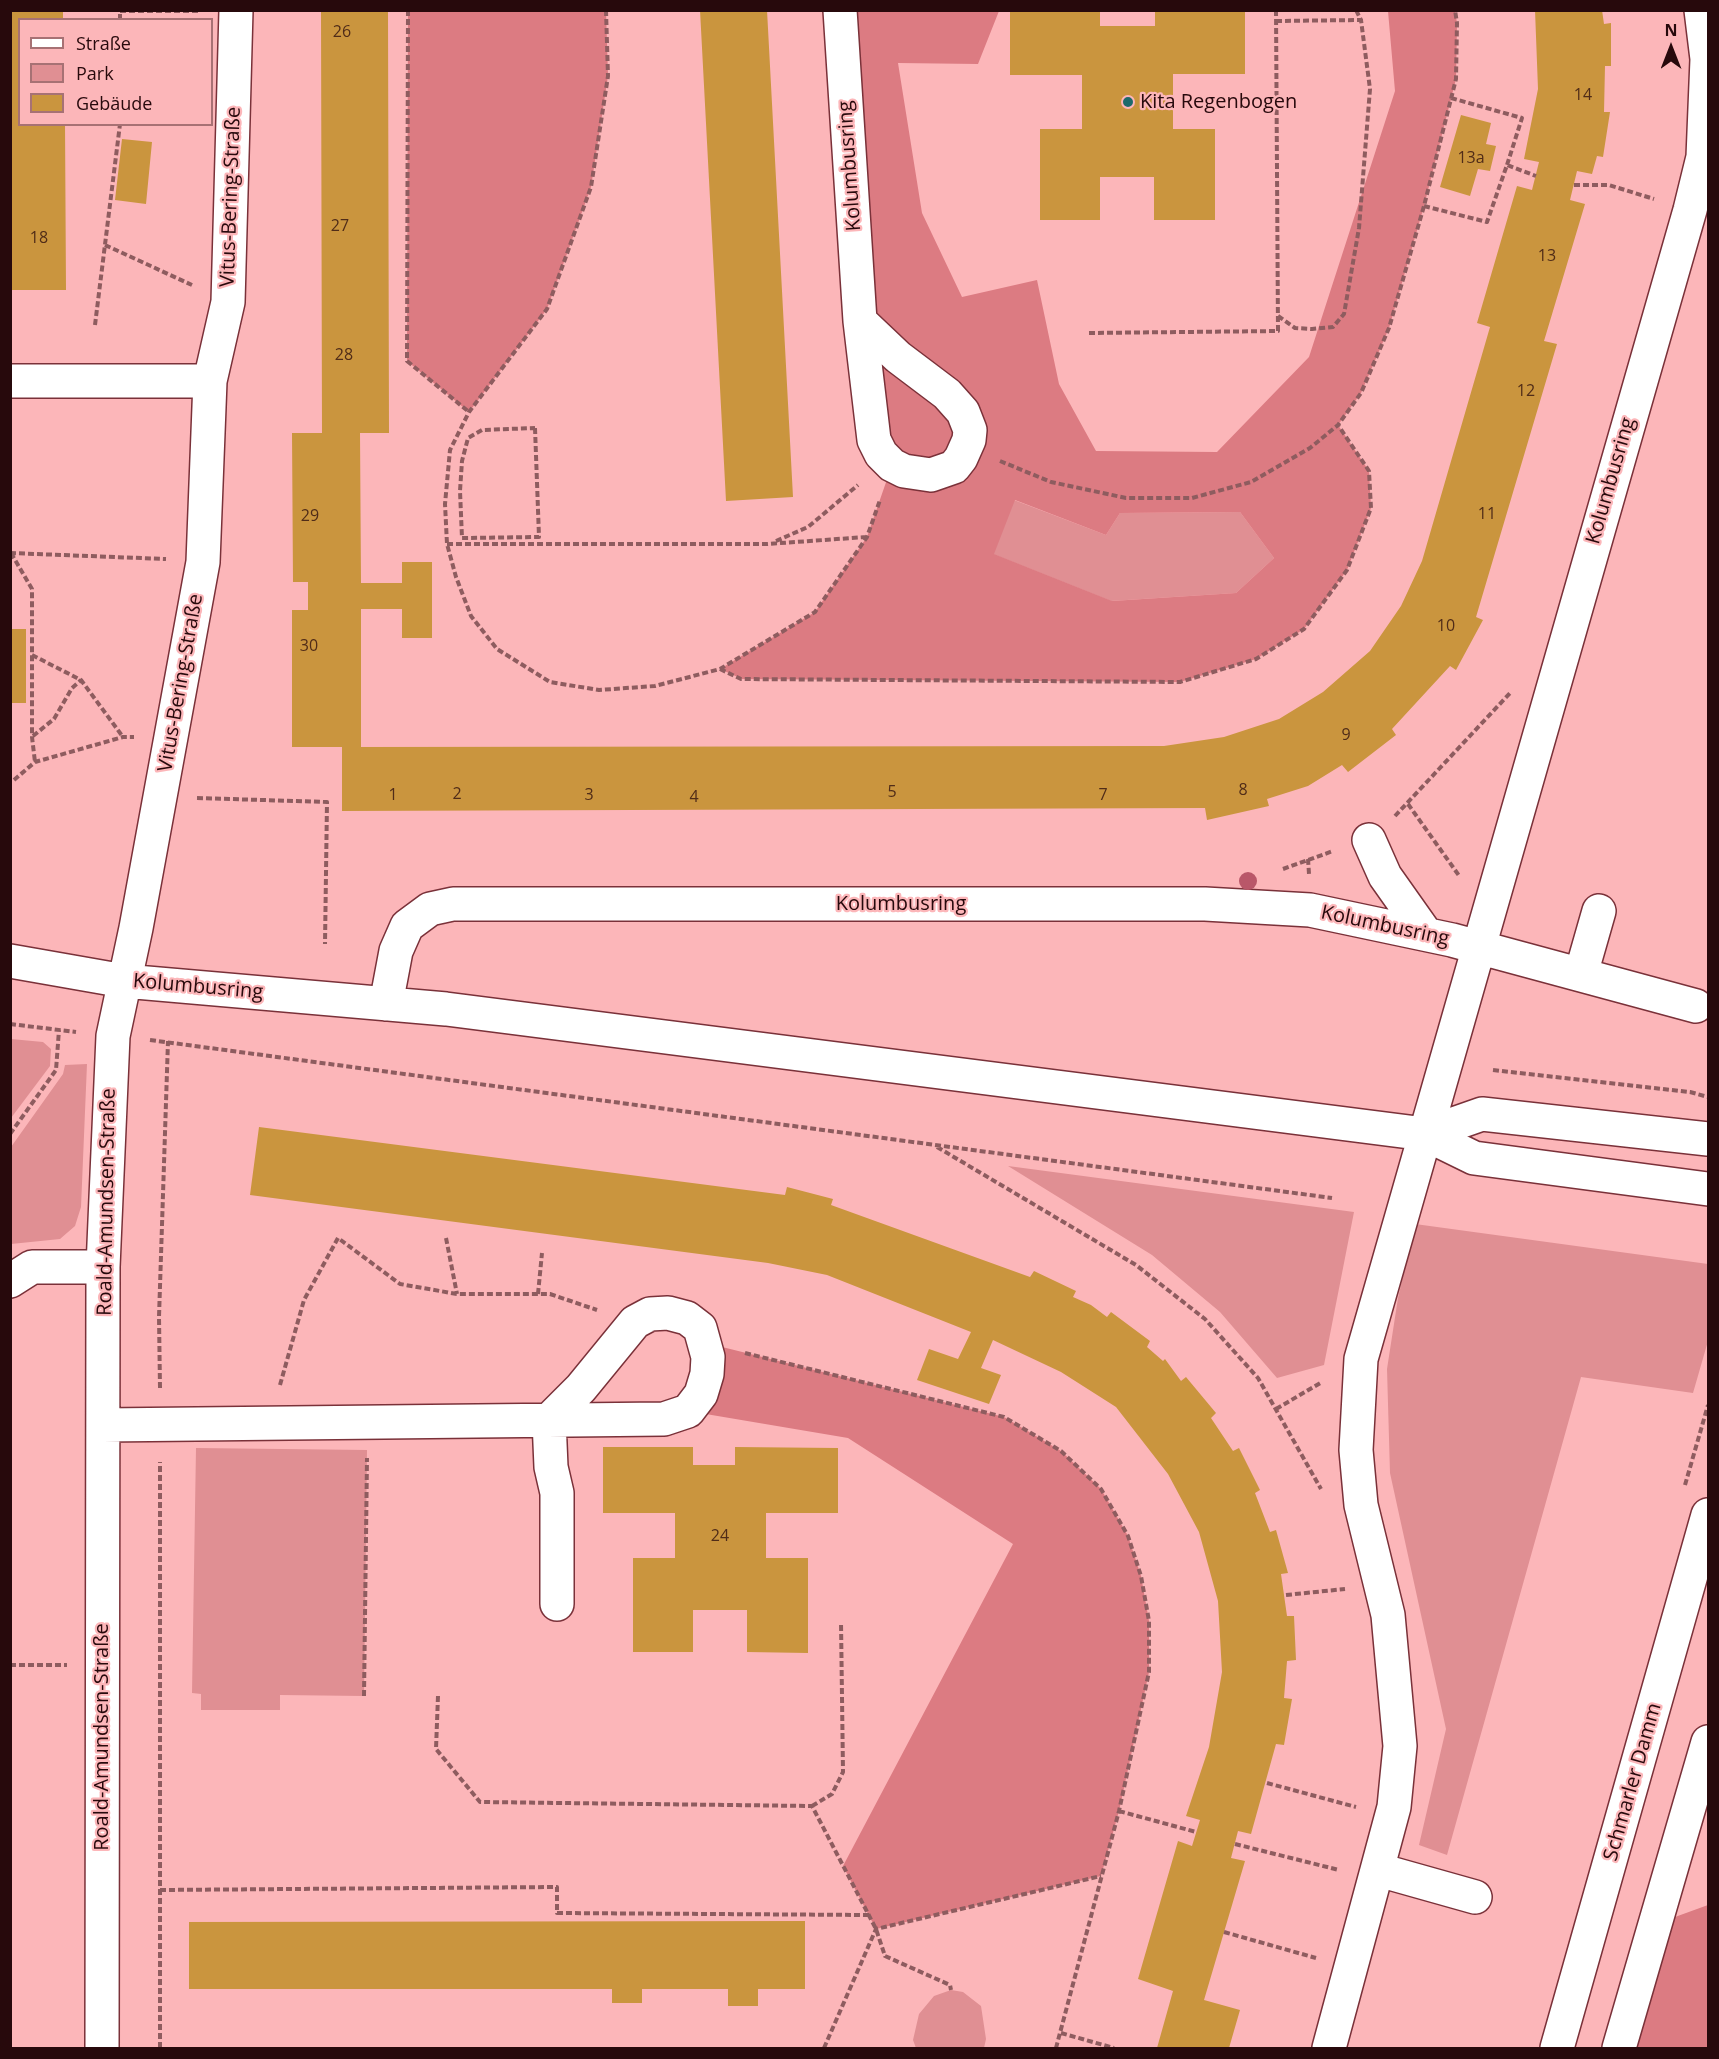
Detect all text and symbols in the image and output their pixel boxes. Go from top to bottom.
legend [18,18,213,126]
north arrow [1641,18,1701,78]
text: N [1664,19,1678,41]
house number: 26 [333,22,351,42]
text: Straße [76,31,131,55]
text: Park [76,61,114,85]
house number: 14 [1574,85,1592,105]
place label: Kita Regenbogen [1140,90,1297,114]
text: Gebäude [76,91,152,115]
marker: Kita Regenbogen [1121,95,1135,109]
street label: Kolumbusring [833,100,867,232]
street label: Vitus-Bering-Straße [216,106,246,288]
house number: 13a [1457,148,1485,168]
house number: 27 [331,216,349,236]
house number: 18 [30,228,48,248]
house number: 13 [1538,246,1556,266]
house number: 28 [335,345,353,365]
house number: 12 [1517,381,1535,401]
street label: Kolumbusring [1581,415,1641,547]
house number: 11 [1478,504,1496,524]
house number: 29 [301,506,319,526]
street label: Vitus-Bering-Straße [154,592,208,774]
house number: 10 [1437,616,1455,636]
house number: 30 [300,636,318,656]
house number: 9 [1341,725,1351,745]
house number: 8 [1238,780,1248,800]
house number: 5 [887,782,897,802]
house number: 2 [452,784,462,804]
house number: 1 [388,785,398,805]
house number: 3 [584,785,594,805]
house number: 7 [1098,785,1108,805]
house number: 4 [689,787,699,807]
street label: Kolumbusring [836,892,966,916]
street label: Kolumbusring [1319,901,1451,951]
street label: Kolumbusring [132,969,264,1005]
street label: Roald-Amundsen-Straße [93,1088,121,1316]
house number: 24 [711,1526,729,1546]
street label: Roald-Amundsen-Straße [90,1623,114,1851]
street label: Schmarler Damm [1599,1700,1667,1864]

